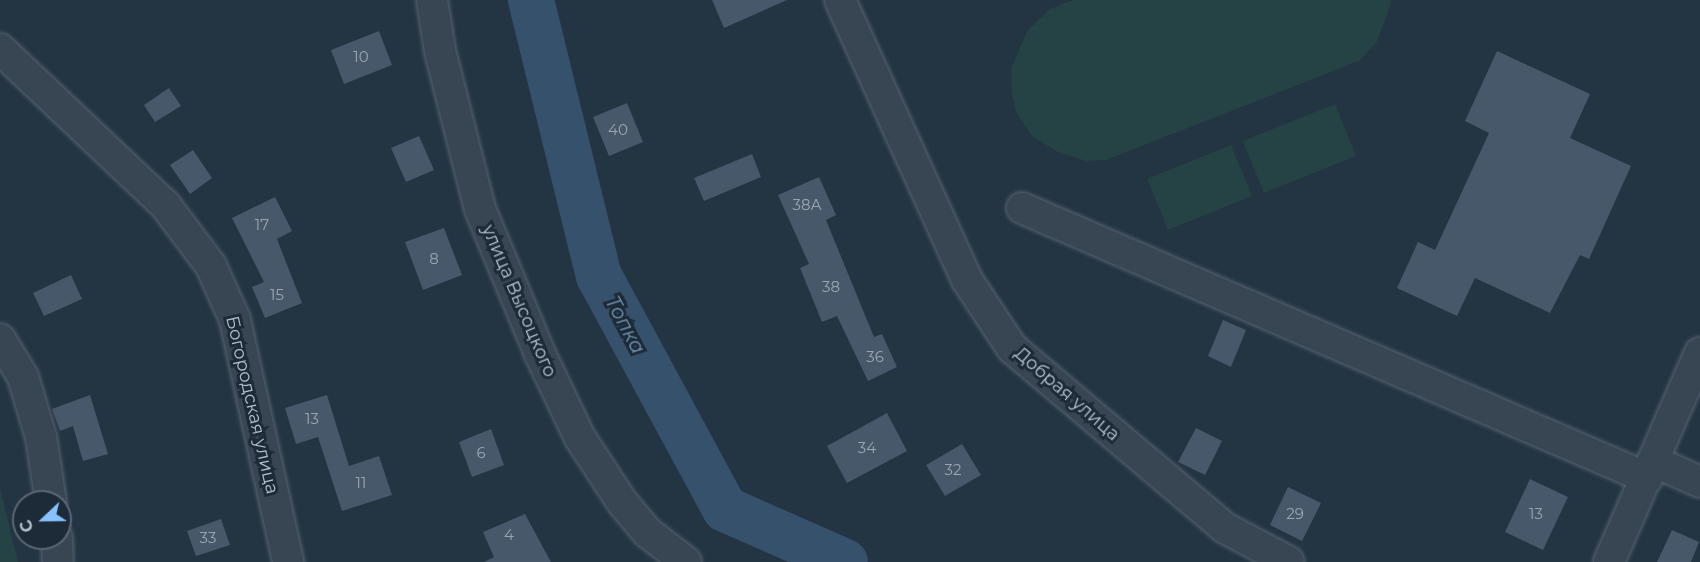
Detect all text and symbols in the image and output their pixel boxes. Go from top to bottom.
house number: 10 [353,48,369,66]
house number: 40 [608,121,628,139]
house number: 38А [792,196,822,214]
house number: 17 [255,216,269,234]
street label: улица Высоцкого [477,222,561,380]
house number: 8 [429,250,439,268]
house number: 38 [822,278,840,296]
house number: 15 [270,286,284,304]
water label: Топка [600,292,650,358]
street label: Богородская улица [221,314,283,496]
street label: Добрая улица [1010,343,1124,445]
house number: 36 [866,348,884,366]
house number: 13 [305,410,319,428]
house number: 34 [858,439,876,457]
house number: 6 [476,444,486,462]
house number: 32 [945,461,961,479]
house number: 11 [356,474,366,492]
north arrow [12,490,72,550]
house number: 29 [1286,505,1304,523]
house number: 13 [1529,505,1543,523]
text: С [16,517,38,535]
house number: 4 [504,526,514,544]
house number: 33 [200,529,216,547]

